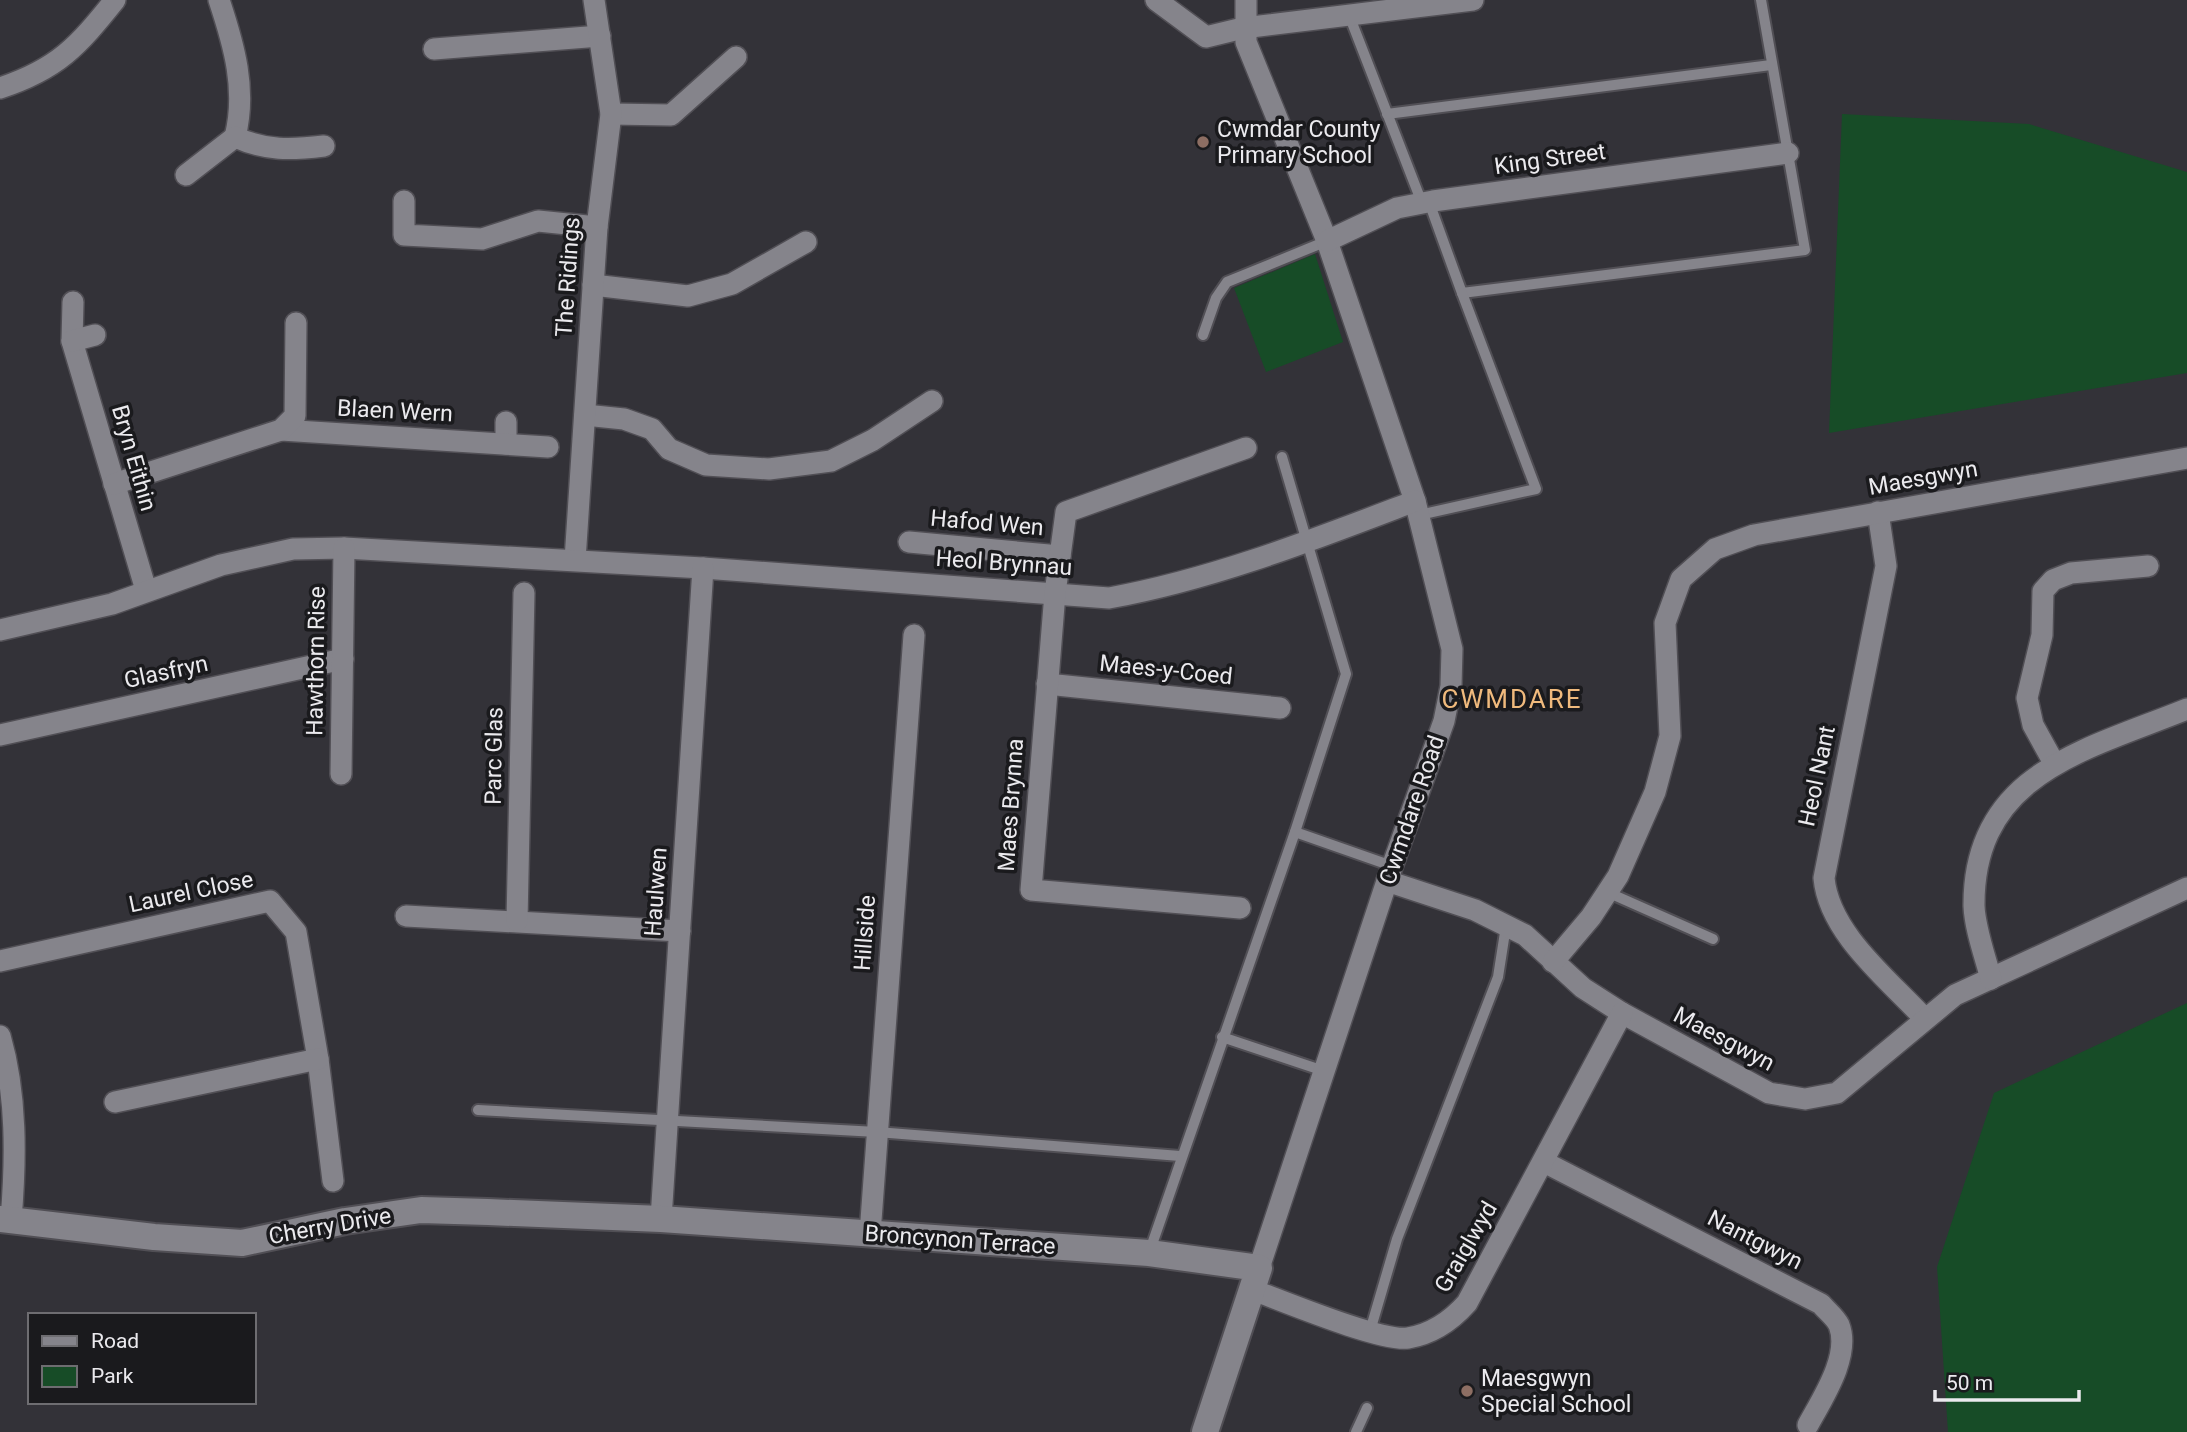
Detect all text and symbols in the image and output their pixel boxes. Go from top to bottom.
place label: Cwmdar County Primary School [1217,116,1380,169]
marker: Cwmdar County Primary School [1195,134,1211,150]
street label: King Street [1493,138,1607,180]
street label: The Ridings [550,216,586,338]
street label: Blaen Wern [336,394,454,428]
street label: Bryn Eithin [106,402,162,514]
street label: Maesgwyn [1866,455,1980,501]
street label: Hafod Wen [929,505,1045,541]
street label: Heol Brynnau [935,545,1073,581]
street label: Hawthorn Rise [301,586,331,736]
street label: Glasfryn [122,650,210,694]
street label: Maes-y-Coed [1098,650,1234,690]
district label: CWMDARE [1441,684,1583,714]
street label: Parc Glas [480,707,508,805]
street label: Heol Nant [1793,723,1841,829]
street label: Cwmdare Road [1374,732,1450,888]
street label: Maes Brynna [993,737,1029,873]
street label: Haulwen [639,846,673,938]
street label: Laurel Close [126,866,256,918]
street label: Hillside [849,894,881,972]
street label: Maesgwyn [1669,1001,1779,1077]
street label: Graiglwyd [1429,1197,1503,1297]
street label: Cherry Drive [267,1202,393,1250]
street label: Nantgwyn [1703,1205,1807,1275]
street label: Broncynon Terrace [864,1220,1056,1260]
legend [28,1313,256,1404]
text: Road [91,1329,139,1353]
scale bar [1935,1358,2078,1402]
text: Park [91,1364,134,1388]
place label: Maesgwyn Special School [1481,1365,1631,1418]
text: 50 m [1946,1371,1993,1395]
marker: Maesgwyn Special School [1459,1383,1475,1399]

